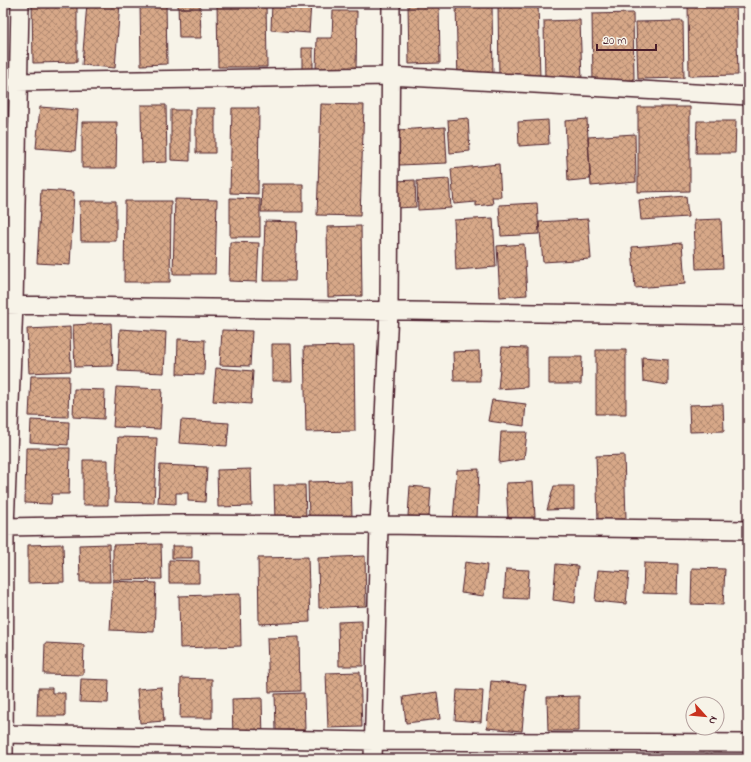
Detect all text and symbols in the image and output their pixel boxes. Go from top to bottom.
scale bar [597,26,656,52]
text: 20 m [603,32,626,50]
north arrow [685,696,725,736]
text: N [704,713,722,727]

